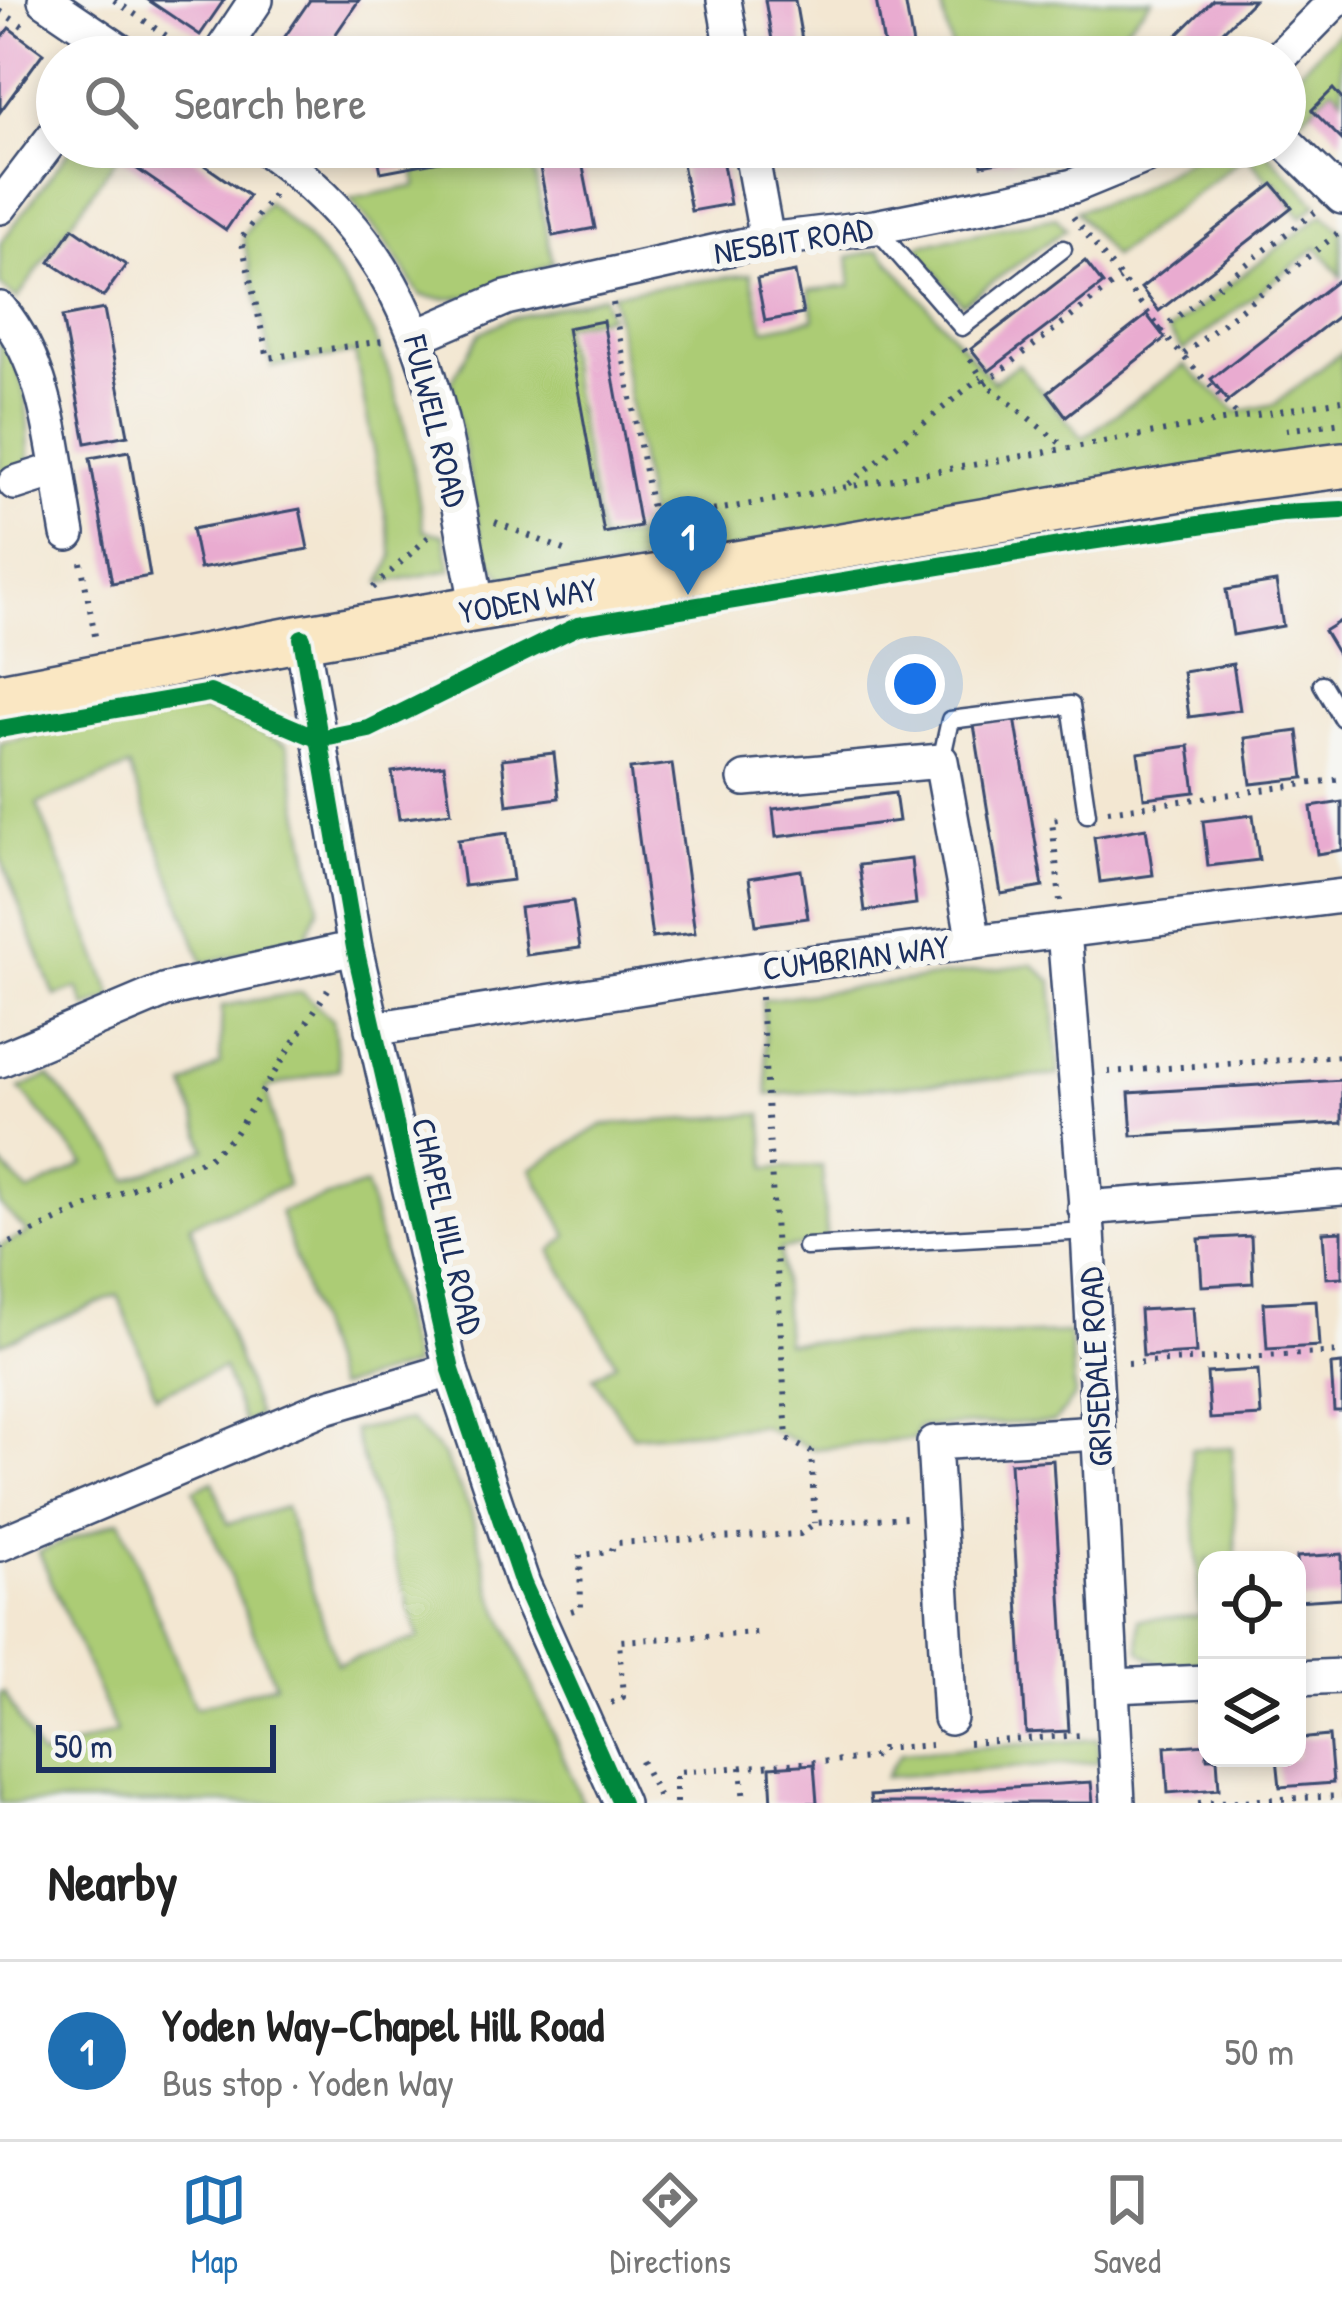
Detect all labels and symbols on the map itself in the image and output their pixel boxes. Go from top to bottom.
street label: NESBIT ROAD [711,206,876,274]
street label: FULWELL ROAD [393,330,479,512]
pin: 1 [649,496,727,595]
street label: YODEN WAY [456,566,601,634]
your location [885,654,945,714]
street label: CUMBRIAN WAY [760,924,952,990]
street label: CHAPEL HILL ROAD [402,1114,494,1339]
street label: GRISEDALE ROAD [1068,1266,1122,1468]
scale bar [36,1719,276,1772]

